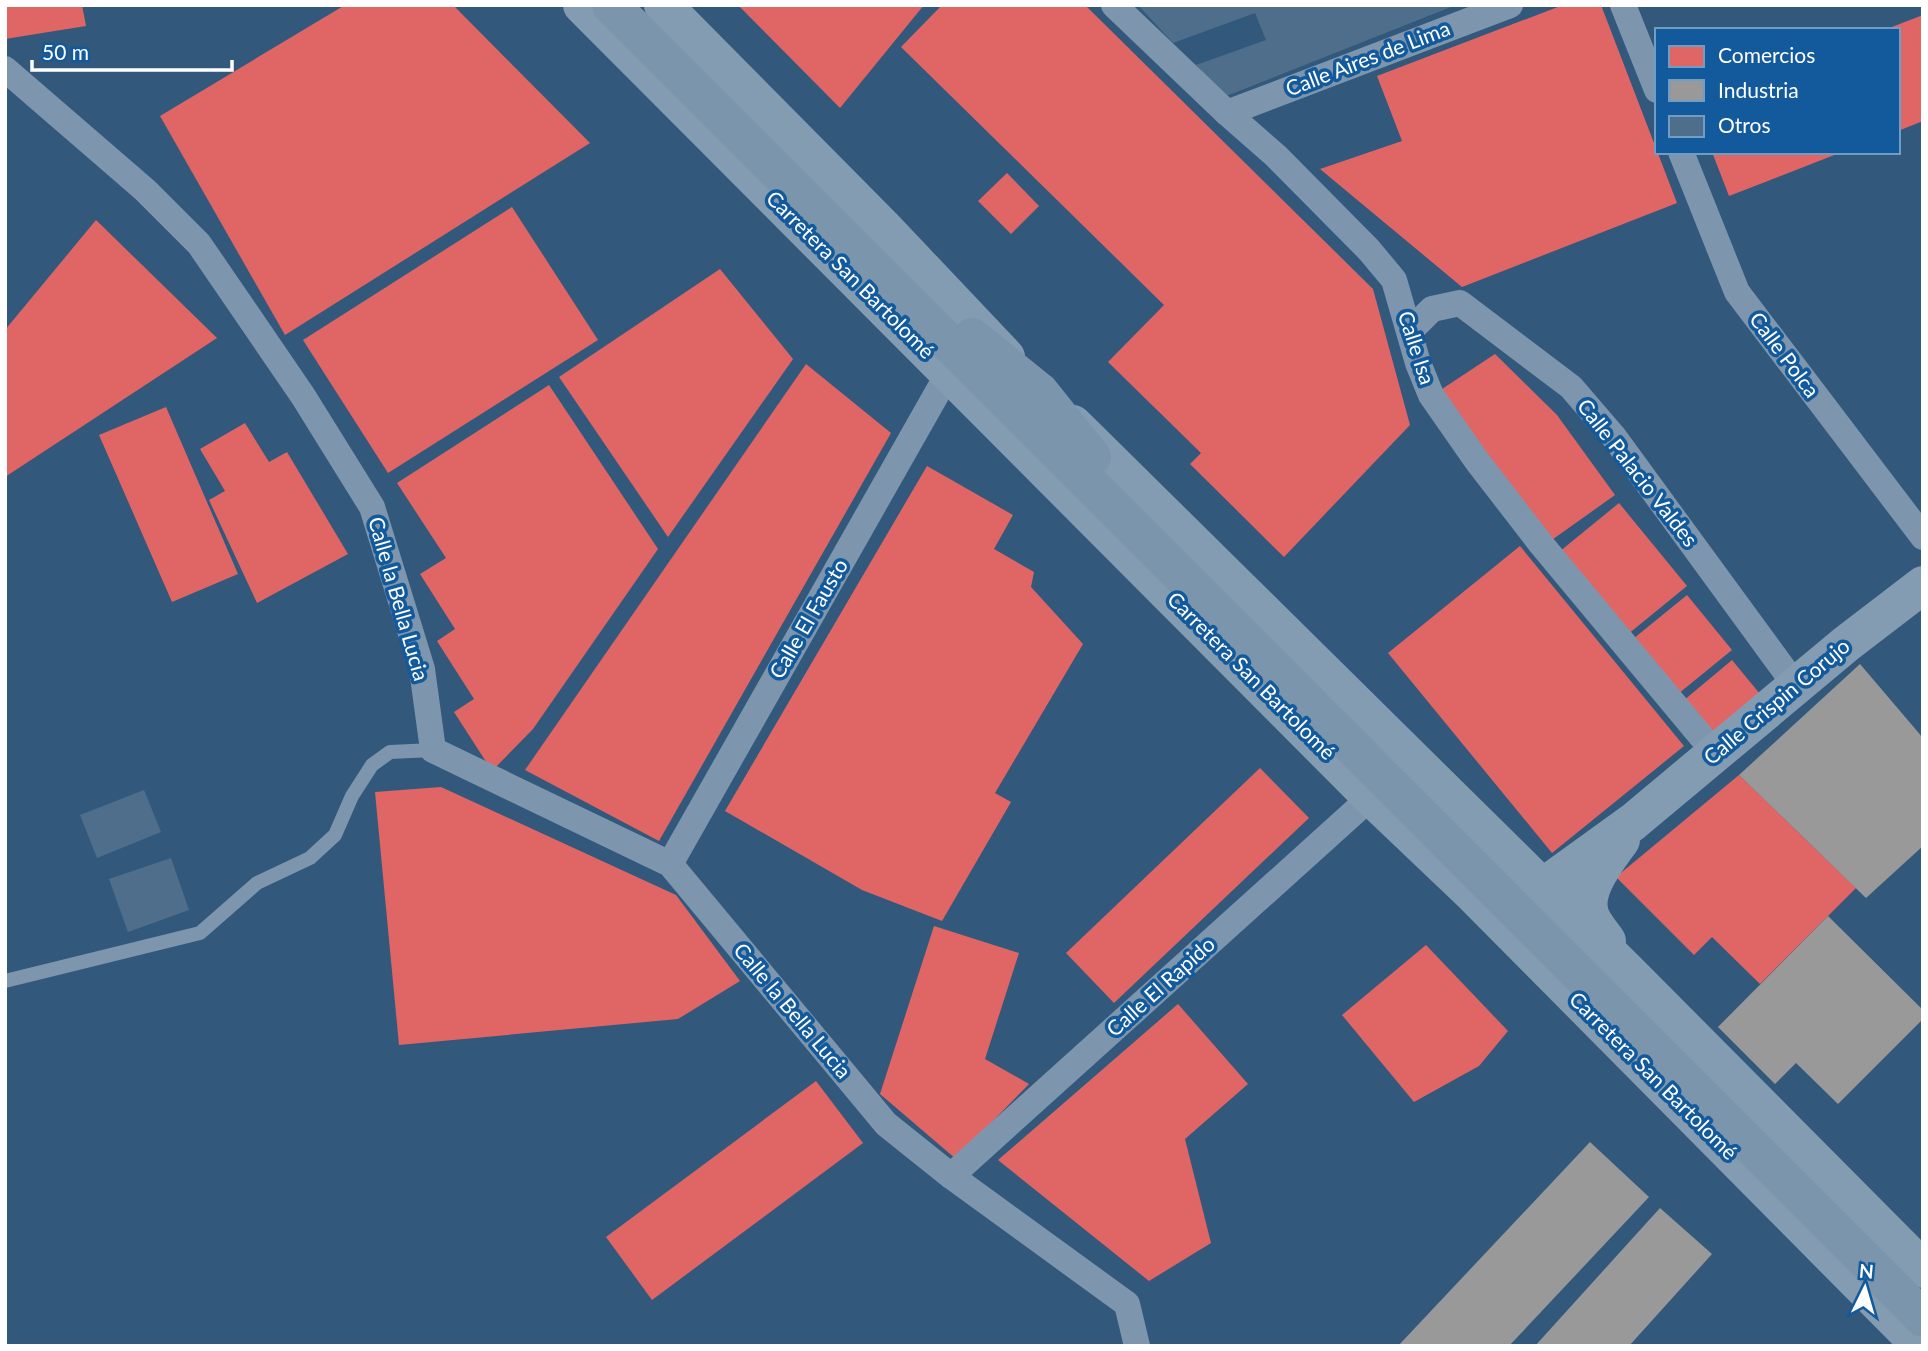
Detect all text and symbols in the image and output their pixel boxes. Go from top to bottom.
street label: Calle Aires de Lima [1282,15,1453,100]
scale bar [32,28,231,72]
legend [1655,28,1900,154]
text: 50 m [42,39,89,64]
text: Comercios [1718,42,1815,67]
text: Industria [1718,77,1799,102]
text: Otros [1718,112,1771,137]
street label: Carretera San Bartolomé [762,185,940,363]
street label: Calle Polca [1745,307,1825,402]
street label: Calle Isa [1394,308,1441,388]
street label: Calle Palacio Valdes [1573,393,1704,551]
street label: Calle la Bella Lucia [364,514,435,683]
street label: Calle El Fausto [763,554,852,683]
street label: Carretera San Bartolomé [1163,586,1341,764]
street label: Calle Crispin Corujo [1698,633,1854,769]
street label: Calle El Rapido [1101,931,1219,1041]
street label: Calle la Bella Lucia [729,937,857,1083]
street label: Carretera San Bartolomé [1565,986,1743,1164]
north arrow [1830,1253,1900,1323]
text: N [1858,1258,1875,1283]

